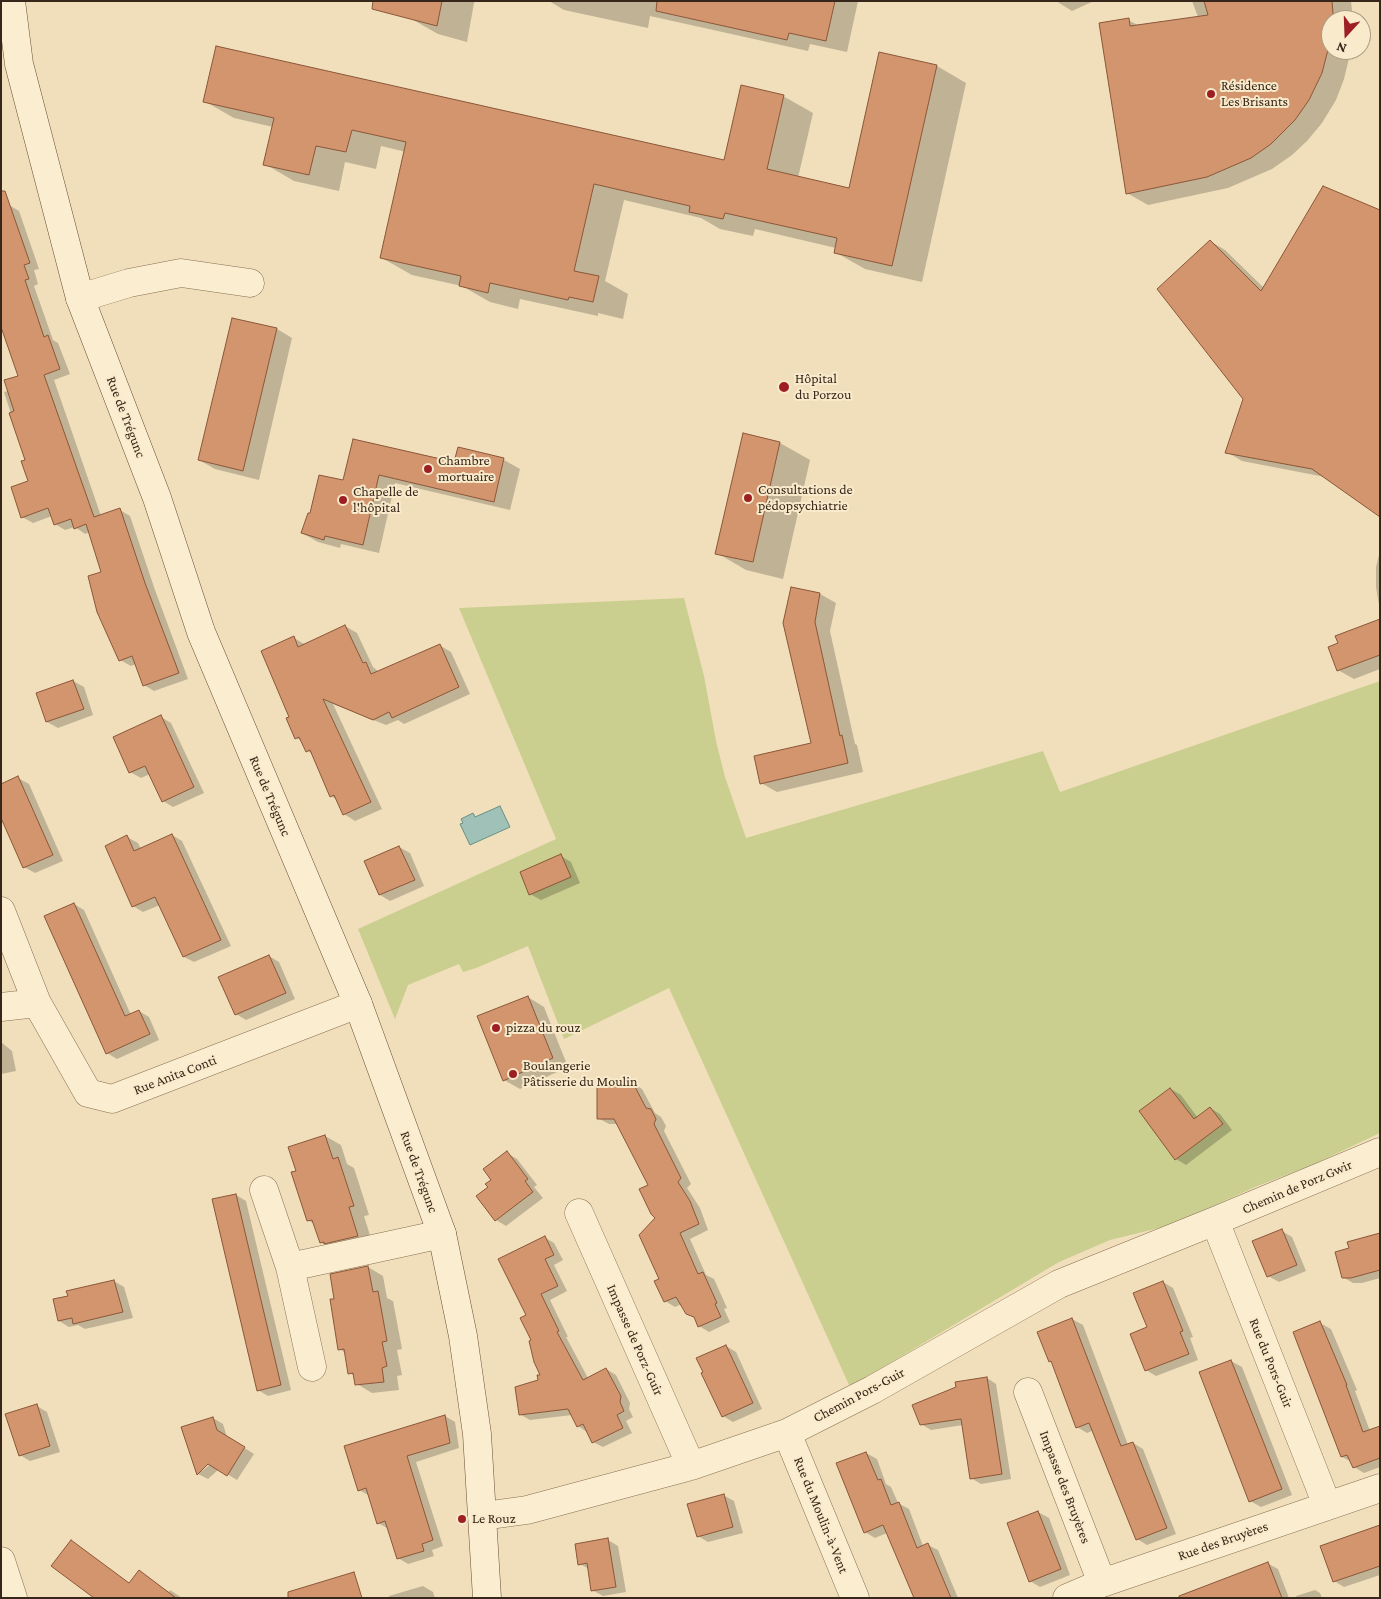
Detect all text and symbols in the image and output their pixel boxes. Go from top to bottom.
north arrow [1321,10,1371,60]
text: N [1334,39,1348,57]
place label: Résidence Les Brisants [1221,78,1288,110]
marker: Résidence Les Brisants [1205,88,1217,100]
place label: Hôpital du Porzou [795,371,851,404]
street label: Rue de Trégunc [103,374,149,460]
marker: Hôpital du Porzou [777,380,791,394]
place label: Chambre mortuaire [438,453,494,486]
marker: Chambre mortuaire [422,463,434,475]
place label: Consultations de pédopsychiatrie [758,482,853,514]
place label: Chapelle de l'hôpital [353,484,418,516]
marker: Consultations de pédopsychiatrie [742,492,754,504]
marker: Chapelle de l'hôpital [337,494,349,506]
street label: Rue de Trégunc [245,753,295,839]
place label: pizza du rouz [506,1020,580,1036]
marker: pizza du rouz [490,1022,502,1034]
street label: Rue Anita Conti [131,1051,219,1099]
place label: Boulangerie Pâtisserie du Moulin [523,1058,637,1090]
marker: Boulangerie Pâtisserie du Moulin [507,1068,519,1080]
street label: Rue de Trégunc [396,1129,442,1215]
street label: Chemin de Porz Gwir [1239,1156,1355,1218]
street label: Impasse de Porz-Guir [603,1282,667,1398]
street label: Rue du Pors-Guir [1245,1316,1297,1410]
street label: Chemin Pors-Guir [810,1364,908,1426]
street label: Impasse des Bruyères [1036,1428,1094,1546]
street label: Rue du Moulin-à-Vent [790,1454,852,1576]
place label: Le Rouz [472,1511,516,1527]
marker: Le Rouz [456,1513,468,1525]
street label: Rue des Bruyères [1176,1518,1270,1564]

